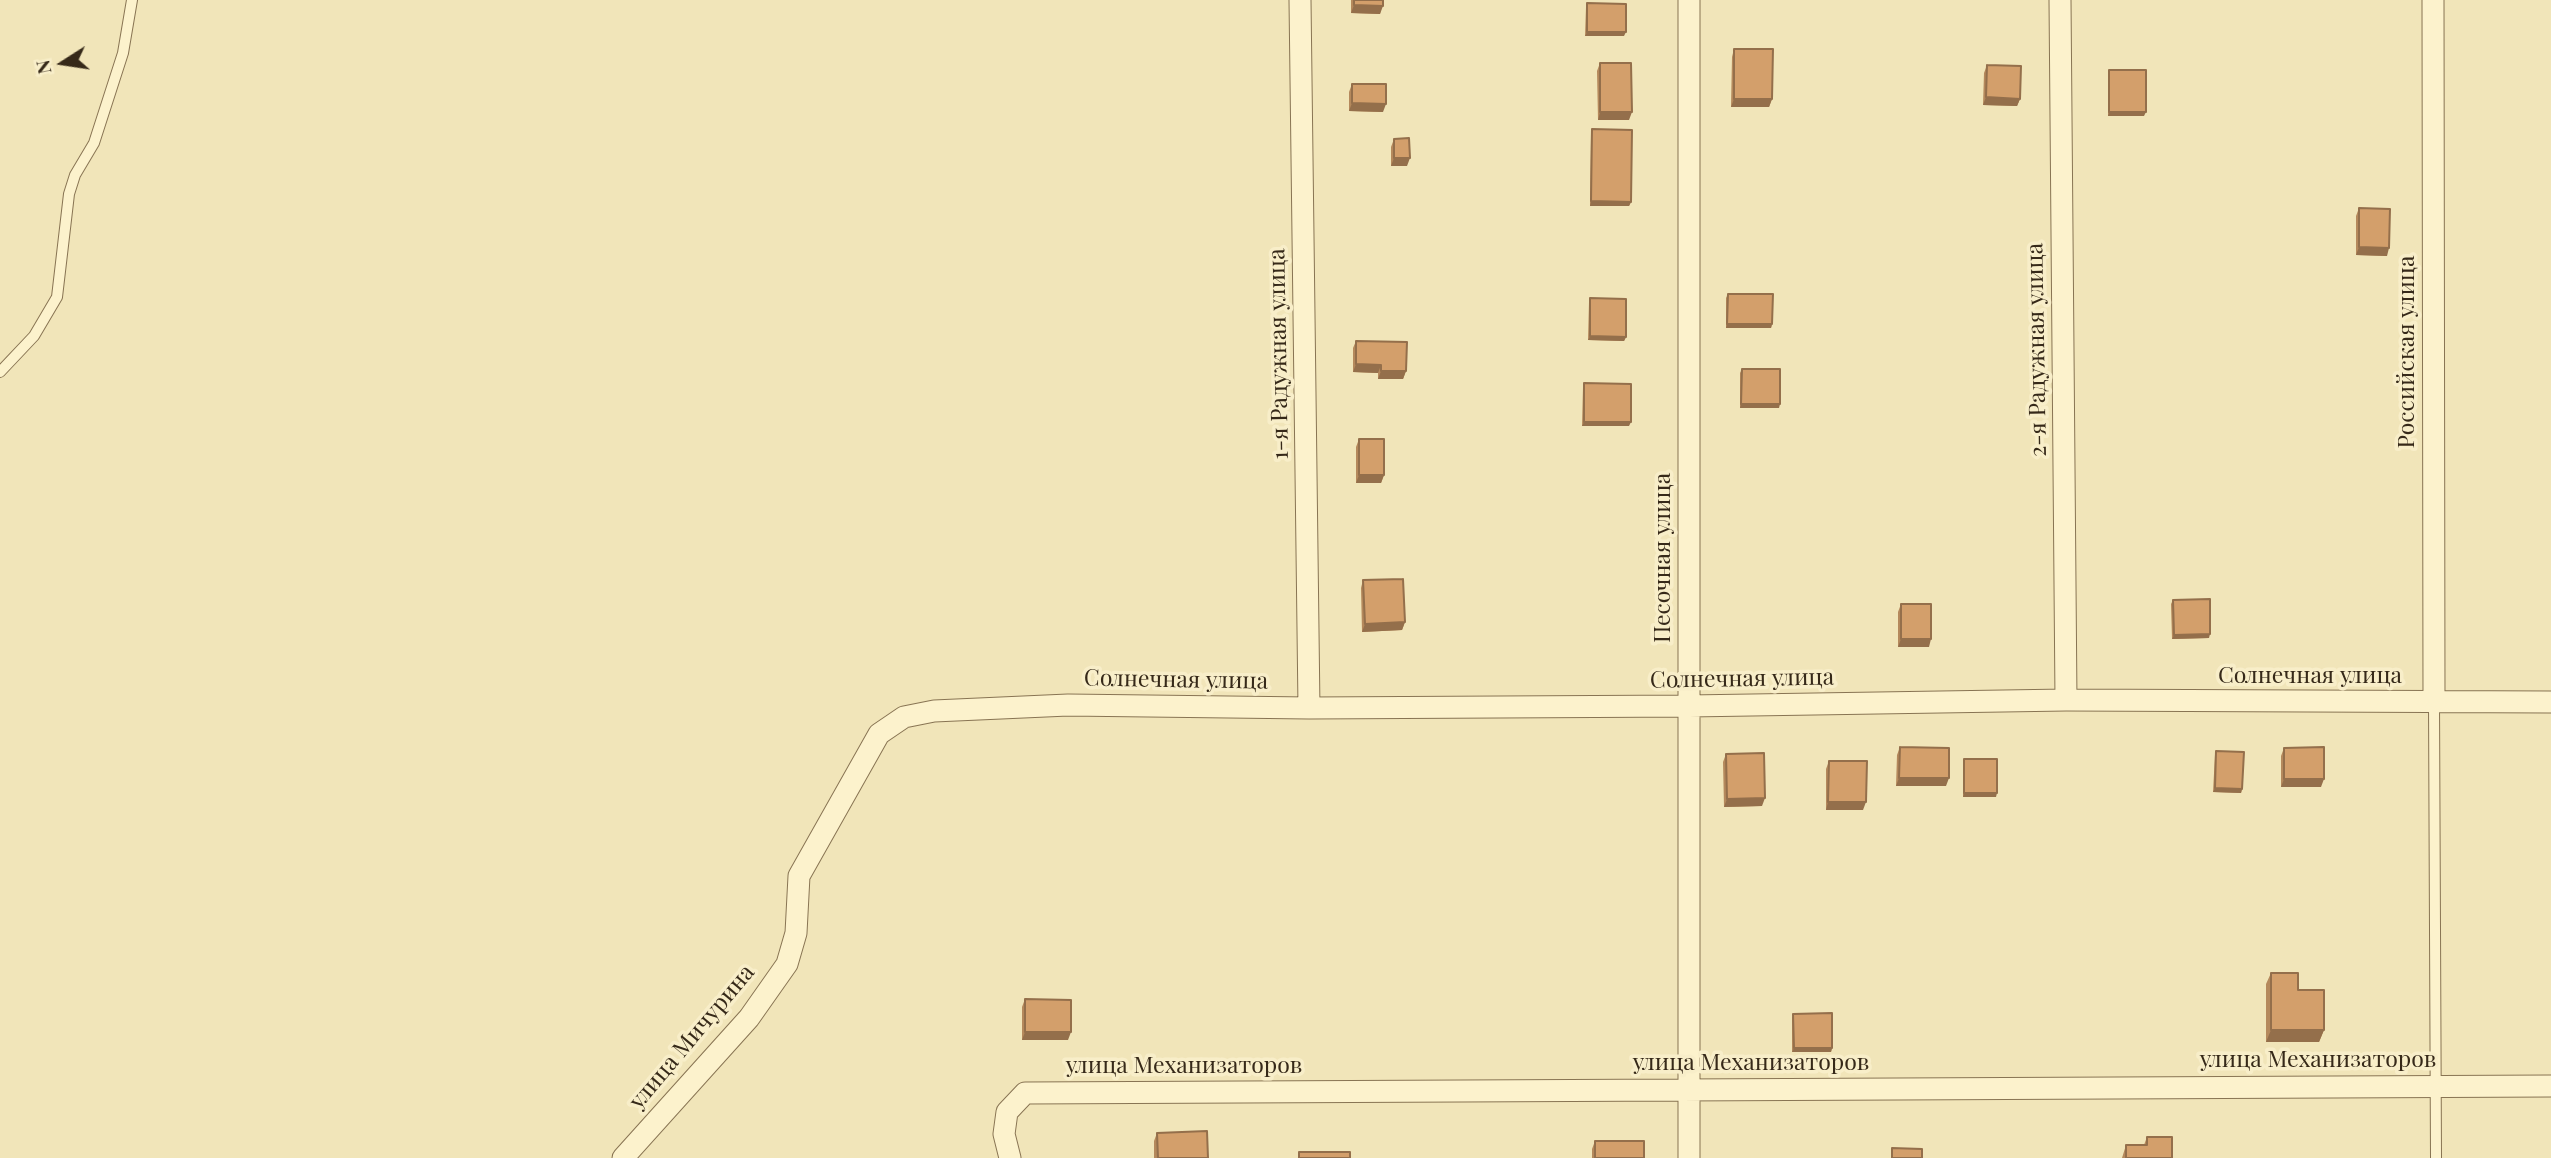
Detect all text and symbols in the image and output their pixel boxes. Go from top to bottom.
north arrow [28,28,98,98]
text: N [28,58,57,77]
street label: 2-я Радужная улица [2021,243,2053,457]
street label: 1-я Радужная улица [1263,248,1295,460]
street label: Российская улица [2393,256,2421,448]
street label: Песочная улица [1649,473,1677,643]
street label: Солнечная улица [2218,662,2402,690]
street label: Солнечная улица [1650,664,1834,694]
street label: Солнечная улица [1084,665,1268,695]
street label: улица Мичурина [624,959,760,1115]
street label: улица Механизаторов [2200,1046,2436,1074]
street label: улица Механизаторов [1633,1049,1869,1077]
street label: улица Механизаторов [1066,1052,1302,1080]

